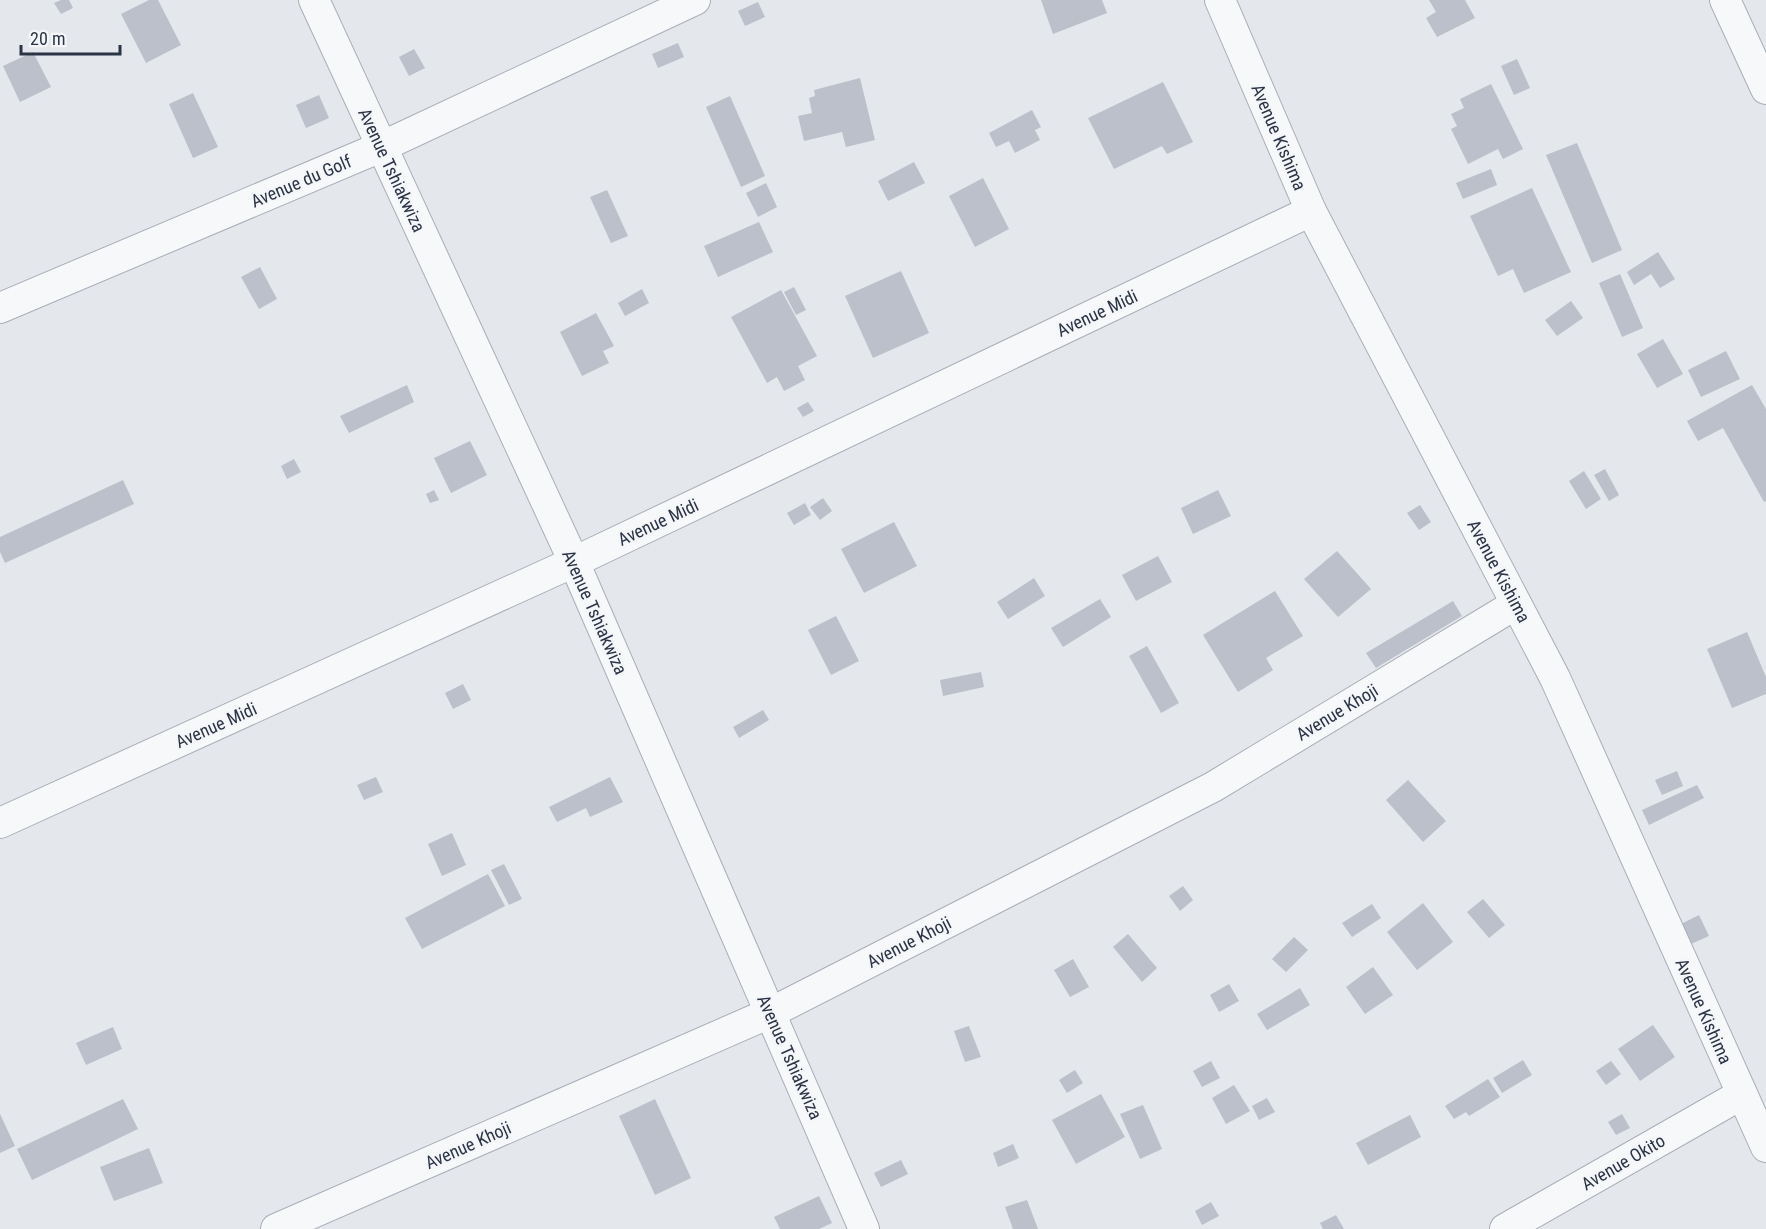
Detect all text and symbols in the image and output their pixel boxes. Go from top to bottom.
scale bar [21,18,120,56]
text: 20 m [30,28,65,49]
street label: Avenue Kishima [1247,81,1311,193]
street label: Avenue Tshiakwiza [354,105,430,235]
street label: Avenue du Golf [248,150,355,212]
street label: Avenue Midi [1053,285,1141,341]
street label: Avenue Midi [614,494,702,550]
street label: Avenue Kishima [1463,516,1535,626]
street label: Avenue Tshiakwiza [558,546,632,678]
street label: Avenue Khoji [1292,679,1382,745]
street label: Avenue Midi [172,698,260,752]
street label: Avenue Khoji [863,912,955,972]
street label: Avenue Kishima [1671,955,1737,1067]
street label: Avenue Tshiakwiza [753,991,827,1123]
street label: Avenue Khoji [422,1117,514,1173]
street label: Avenue Okito [1577,1130,1669,1194]

